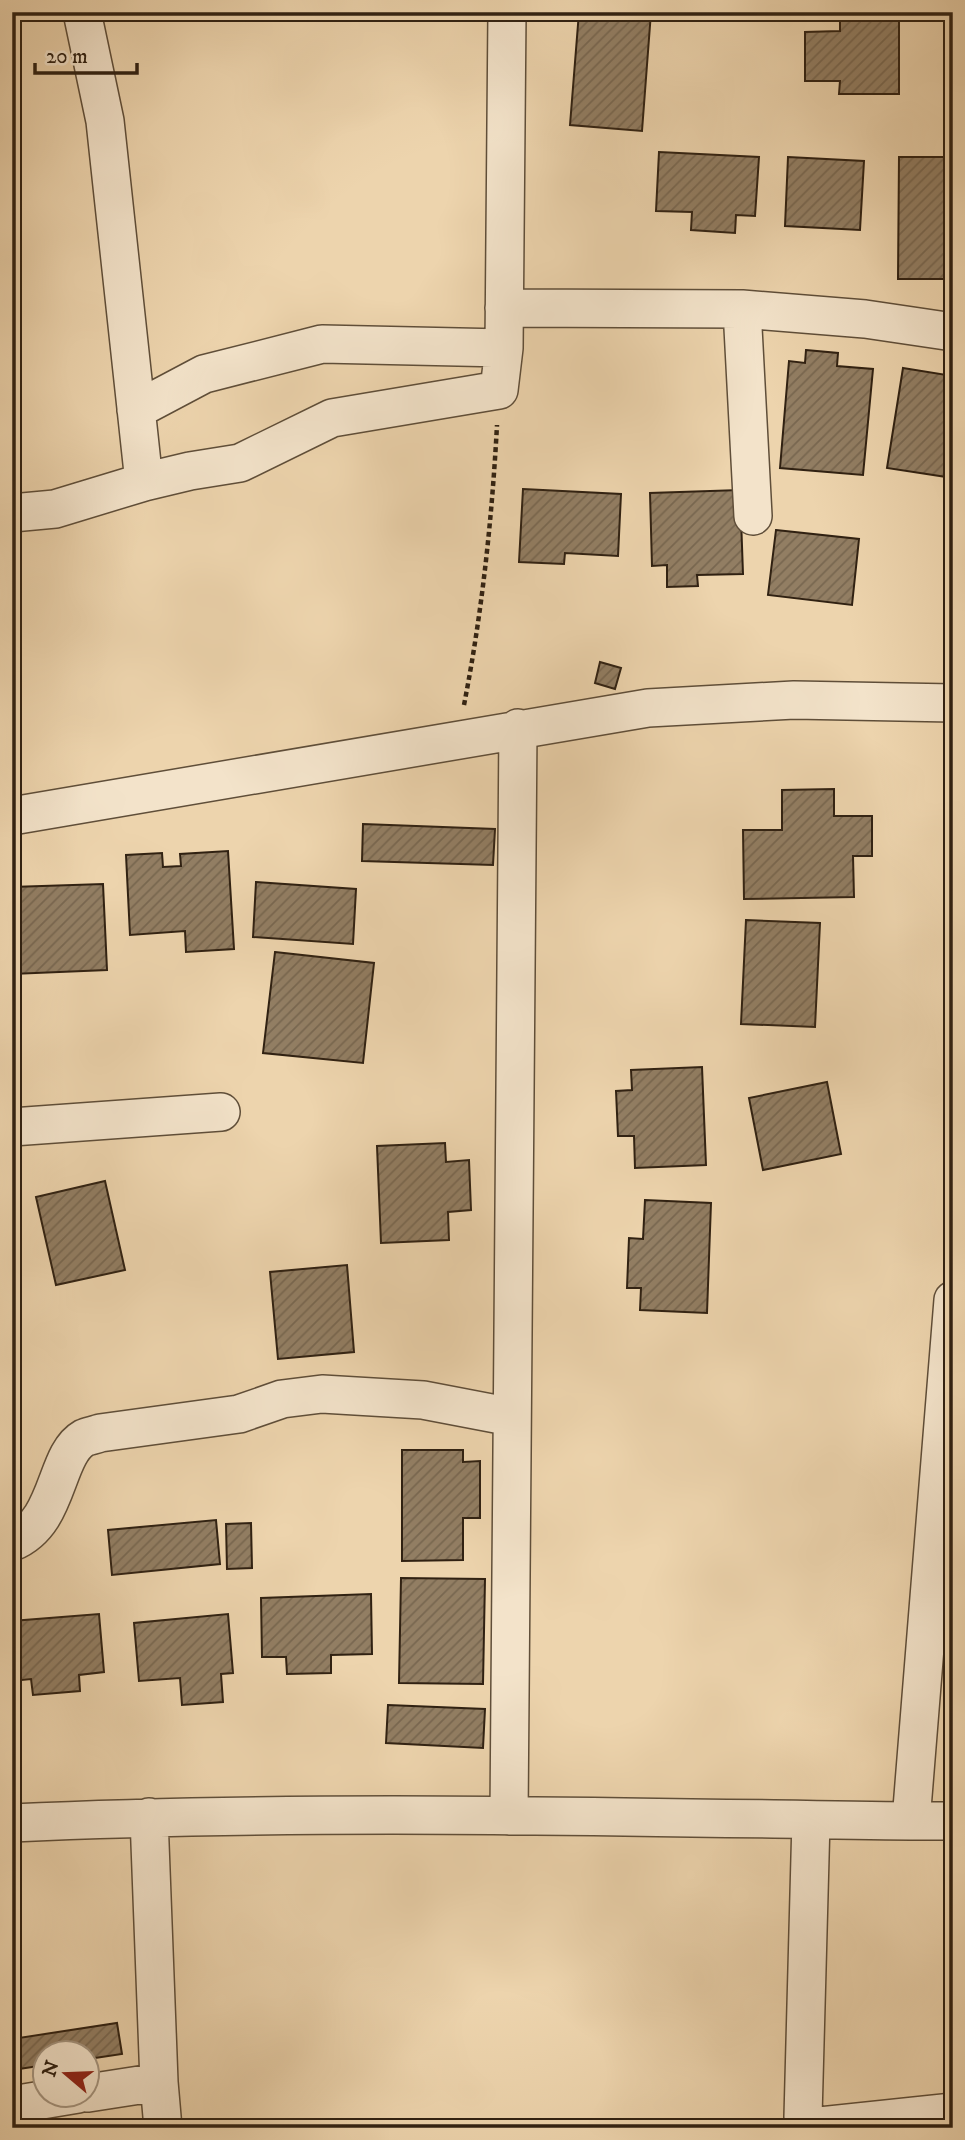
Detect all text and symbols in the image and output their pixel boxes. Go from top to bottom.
scale bar [35,32,136,76]
text: 20 m [46,44,88,70]
north arrow [32,2038,102,2108]
text: N [38,2057,65,2080]

